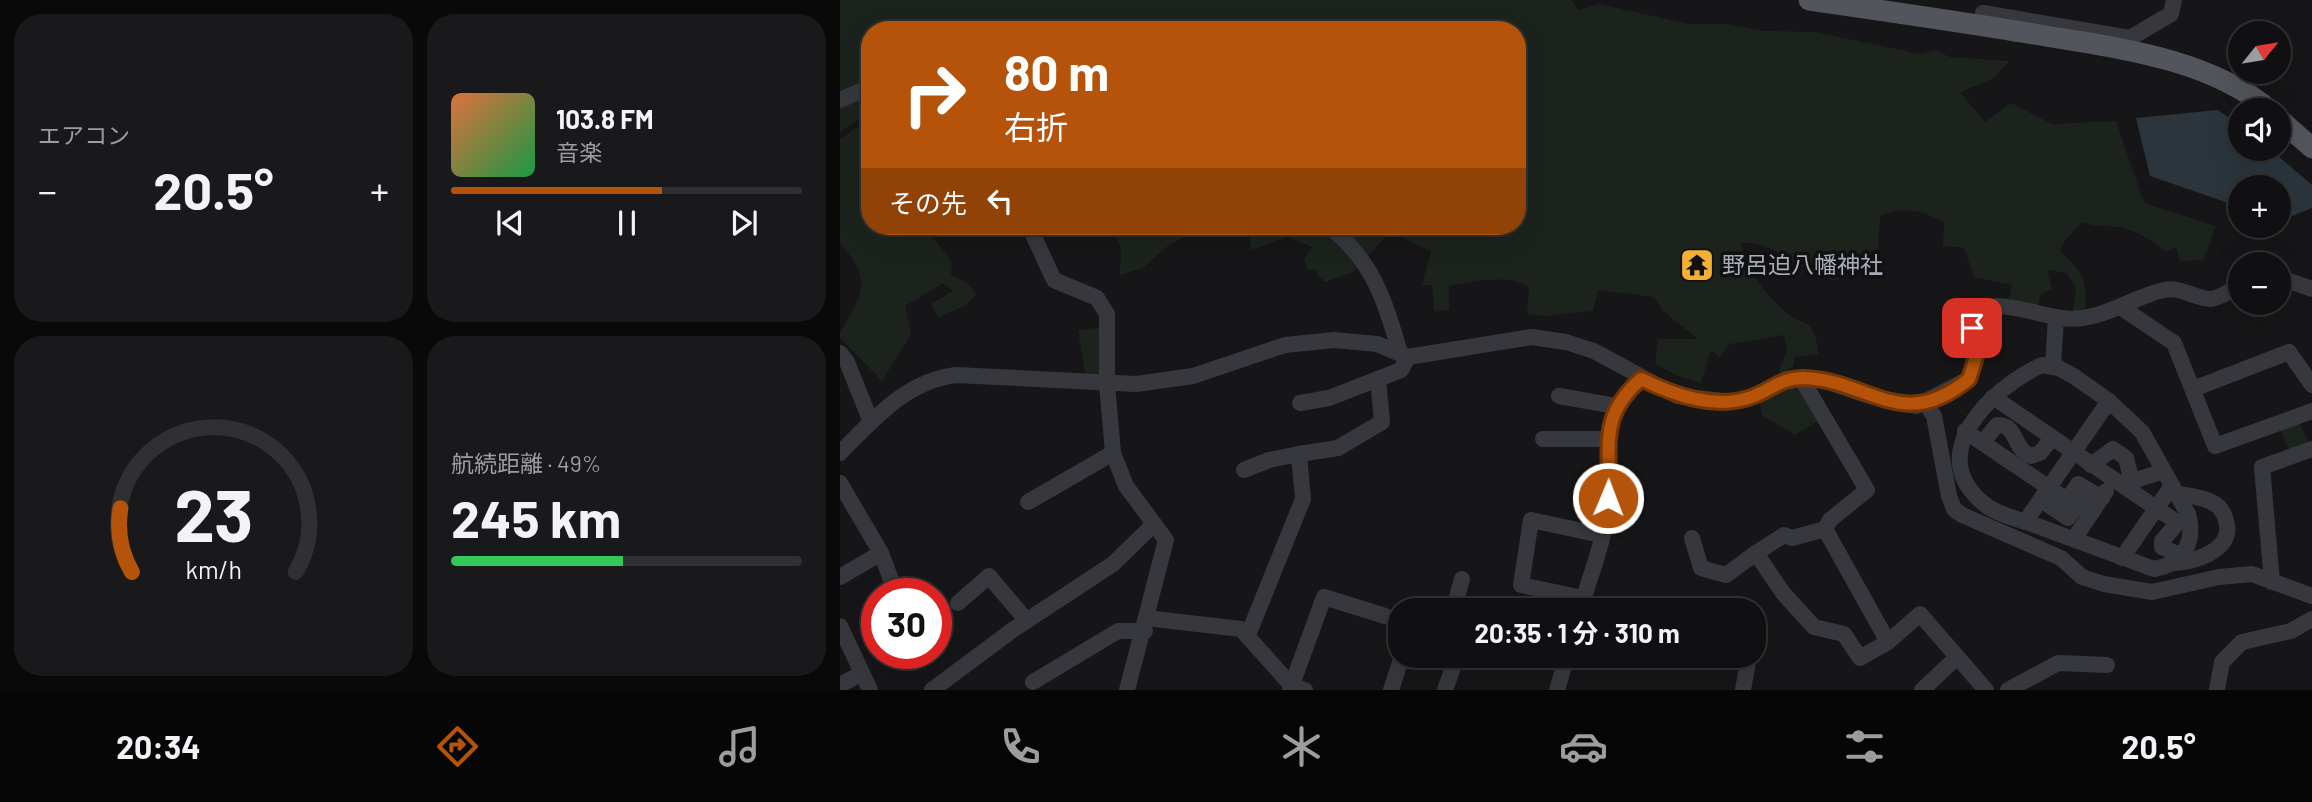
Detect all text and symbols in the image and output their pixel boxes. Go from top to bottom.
north arrow [2228,21,2291,84]
map controls [2228,21,2291,315]
text: 80 m [1004,42,1109,101]
icon: right [889,49,980,140]
button: sound [2228,98,2291,161]
text: 103.8 FM [556,103,654,134]
text: 右折 [1004,107,1068,145]
text: エアコン [38,121,130,149]
text: 音楽 [556,138,602,166]
text: 20.5° [153,158,274,220]
text: − [38,167,57,213]
text: + [370,167,389,213]
button: + [2228,175,2291,238]
icon: left [981,182,1019,220]
text: その先 [889,187,967,218]
icon: previous [491,204,529,242]
icon: pause [608,204,646,242]
icon: next [725,204,763,242]
temple icon: 野呂迫八幡神社 [1678,246,1716,284]
place label: 野呂迫八幡神社 [1722,250,1883,278]
button: − [2228,252,2291,315]
pin [1942,298,2002,358]
icon: arrive [1953,309,1991,347]
text: 航続距離 · 49% [451,449,601,477]
position arrow [1571,461,1645,535]
text: 23 [174,469,253,557]
text: 245 km [451,486,621,548]
text: km/h [185,554,242,584]
speed limit sign: 30 [861,578,952,669]
text: 20:35 · 1 分 · 310 m [1474,617,1680,648]
icon: directions [433,722,482,771]
icon: music [715,722,764,771]
icon: phone [996,722,1045,771]
icon: climate [1277,722,1326,771]
icon: car [1559,722,1608,771]
icon: filters [1840,722,1889,771]
text: 20:34 [116,727,201,765]
text: 20.5° [2122,727,2196,765]

